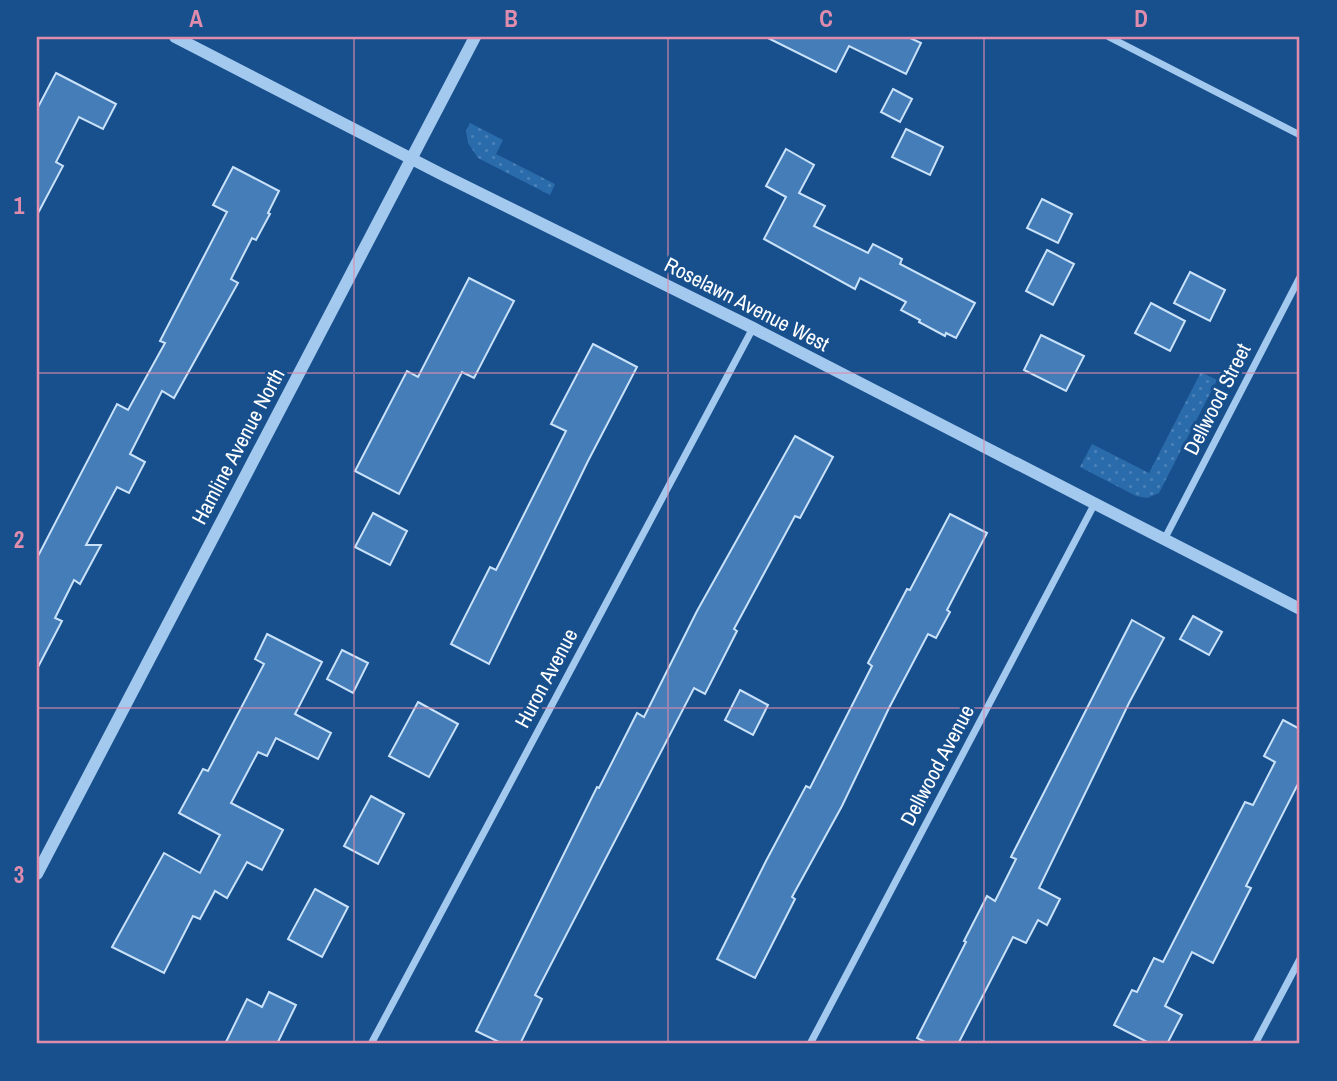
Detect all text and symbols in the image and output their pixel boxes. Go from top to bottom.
text: A [189,3,203,34]
text: B [504,3,518,34]
text: C [819,3,833,34]
text: D [1134,3,1148,34]
text: 1 [14,190,25,221]
street label: Roselawn Avenue West [660,250,835,358]
street label: Dellwood Street [1176,338,1258,460]
street label: Hamline Avenue North [185,363,291,529]
text: 2 [14,524,24,555]
street label: Huron Avenue [508,623,584,733]
street label: Dellwood Avenue [893,700,981,830]
text: 3 [14,859,24,890]

